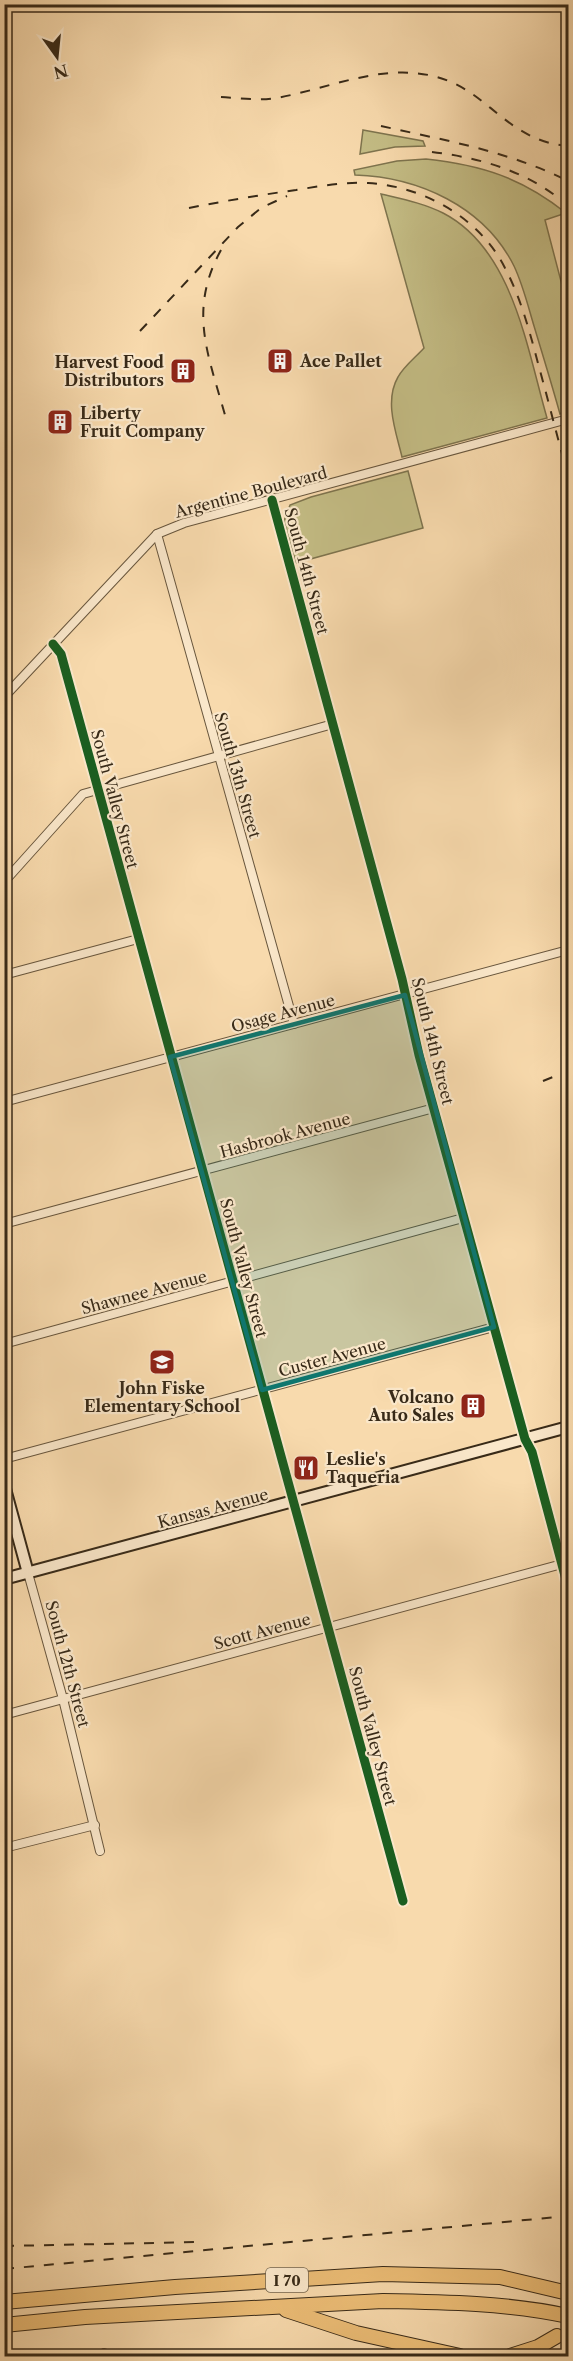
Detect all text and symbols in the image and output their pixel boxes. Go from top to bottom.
north arrow [27,27,87,87]
text: N [51,60,70,83]
building icon: Ace Pallet [265,346,295,376]
place label: Ace Pallet [299,351,382,371]
place label: Harvest Food Distributors [54,352,164,390]
building icon: Harvest Food Distributors [168,356,198,386]
place label: Liberty Fruit Company [80,403,206,441]
building icon: Liberty Fruit Company [45,407,75,437]
street label: Argentine Boulevard [172,462,330,522]
street label: South 14th Street [280,505,334,637]
street label: South 13th Street [210,710,266,841]
street label: South Valley Street [87,727,143,871]
street label: South 14th Street [408,975,459,1107]
street label: Osage Avenue [229,990,337,1036]
street label: Hasbrook Avenue [218,1108,352,1162]
street label: South Valley Street [216,1196,272,1340]
street label: Shawnee Avenue [79,1266,209,1318]
street label: Custer Avenue [276,1333,388,1381]
school or university icon: John Fiske Elementary School [147,1347,177,1377]
place label: John Fiske Elementary School [84,1378,240,1416]
place label: Volcano Auto Sales [368,1387,454,1425]
building icon: Volcano Auto Sales [458,1391,488,1421]
place label: Leslie's Taqueria [326,1449,401,1487]
restaurant icon: Leslie's Taqueria [291,1453,321,1483]
street label: Kansas Avenue [155,1484,271,1532]
street label: South 12th Street [41,1598,95,1730]
street label: Scott Avenue [211,1608,313,1654]
street label: South Valley Street [345,1664,401,1808]
road number: I 70 [266,2268,308,2292]

